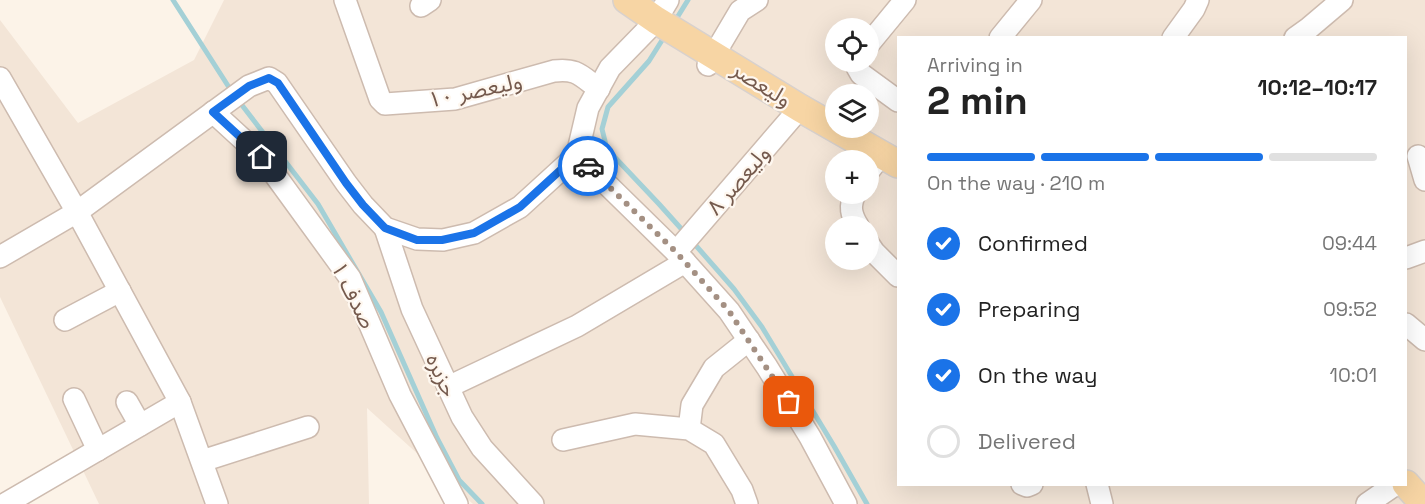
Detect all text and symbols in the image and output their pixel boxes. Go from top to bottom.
map controls [825,18,879,270]
button: locate [825,18,879,72]
text: Arriving in [927,52,1023,78]
street label: ولیعصر [726,54,797,113]
street label: ولیعصر ۱۰ [425,66,525,114]
text: 10:12–10:17 [1257,73,1377,101]
text: 2 min [927,76,1028,125]
button: layers [825,84,879,138]
pin [236,131,287,182]
courier [558,136,618,196]
street label: ولیعصر ۸ [700,139,776,221]
icon: home [245,140,278,173]
icon: car [572,150,605,183]
button: + [825,150,879,204]
text: On the way · 210 m [927,170,1105,196]
button: − [825,216,879,270]
icon: check [927,227,960,260]
text: Confirmed [978,229,1088,257]
text: 09:44 [1322,230,1377,256]
street label: صدف ۱ [325,257,383,333]
icon: check [927,293,960,326]
text: Preparing [978,295,1080,323]
text: 09:52 [1323,296,1377,322]
street label: جزیره [420,349,464,401]
icon: check [927,359,960,392]
text: On the way [978,361,1097,389]
text: 10:01 [1330,362,1377,388]
pin [763,376,814,427]
icon: bag [772,385,805,418]
text: Delivered [978,427,1076,455]

